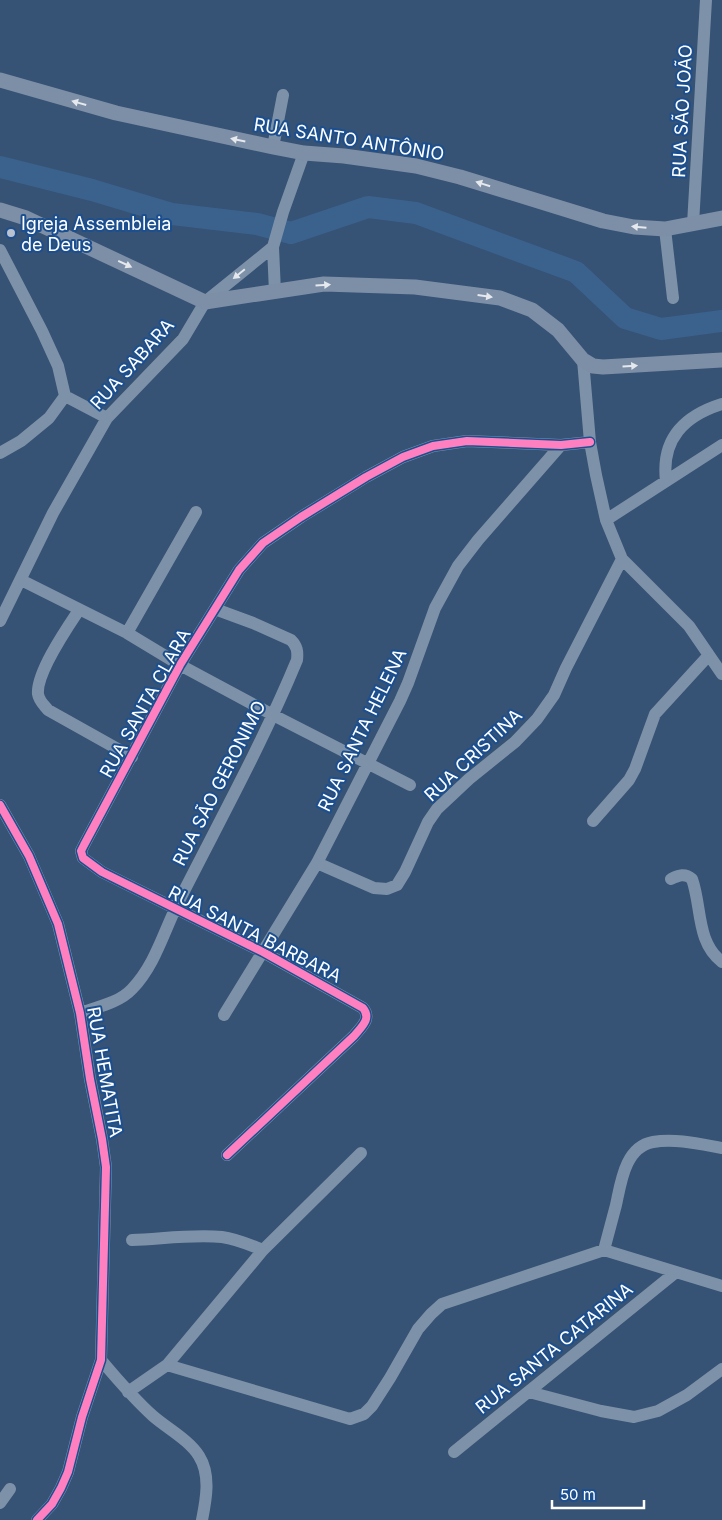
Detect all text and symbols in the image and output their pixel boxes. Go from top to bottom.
street label: RUA SÃO JOÃO [667,44,696,178]
one-way arrow [72,98,87,106]
street label: RUA SANTO ANTÔNIO [252,113,446,164]
one-way arrow [229,135,245,143]
one-way arrow [475,180,490,188]
place label: Igreja Assembleia de Deus [21,213,171,255]
one-way arrow [631,223,647,231]
marker: Igreja Assembleia de Deus [5,227,17,239]
one-way arrow [118,260,132,268]
one-way arrow [232,269,245,280]
one-way arrow [315,281,331,289]
one-way arrow [477,292,493,300]
street label: RUA SABARA [86,315,178,413]
one-way arrow [622,361,638,369]
street label: RUA SANTA CLARA [95,625,195,781]
street label: RUA SANTA HELENA [313,645,411,815]
street label: RUA SÃO GERONIMO [167,697,270,869]
street label: RUA CRISTINA [420,704,526,806]
street label: RUA SANTA BARBARA [165,881,345,987]
street label: RUA HEMATITA [83,1005,127,1139]
street label: RUA SANTA CATARINA [471,1278,637,1418]
scale bar [552,1478,644,1510]
text: 50 m [560,1485,596,1504]

